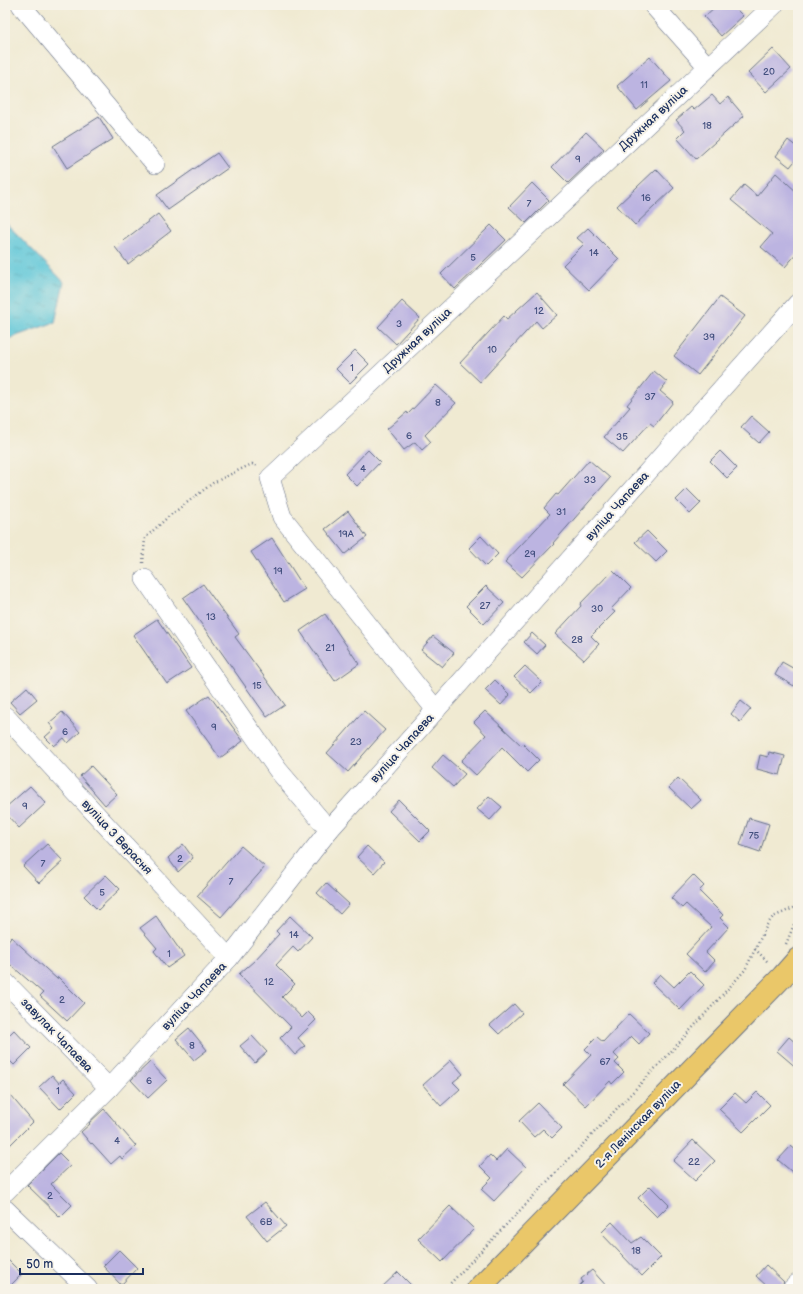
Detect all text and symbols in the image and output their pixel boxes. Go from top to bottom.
house number: 20 [763,66,775,78]
house number: 11 [640,79,648,91]
street label: Дружная вуліца [616,83,691,154]
house number: 18 [702,120,712,132]
house number: 9 [575,153,581,165]
house number: 16 [641,192,651,204]
house number: 7 [527,198,532,210]
house number: 14 [589,247,599,259]
house number: 5 [470,252,476,264]
street label: Дружная вуліца [380,305,455,376]
house number: 12 [534,305,544,317]
house number: 3 [396,318,402,330]
house number: 39 [703,331,715,343]
house number: 10 [487,344,497,356]
house number: 1 [350,362,354,374]
house number: 37 [644,391,656,403]
house number: 8 [435,397,441,409]
house number: 6 [406,430,412,442]
house number: 35 [616,431,628,443]
house number: 4 [360,463,366,475]
street label: вуліца Чапаева [582,469,652,544]
house number: 33 [584,474,596,486]
house number: 31 [556,506,566,518]
house number: 19А [338,528,355,540]
house number: 29 [524,548,536,560]
house number: 19 [273,565,283,577]
house number: 27 [480,600,490,612]
house number: 30 [591,603,603,615]
house number: 13 [206,611,216,623]
house number: 28 [571,634,583,646]
house number: 21 [325,642,335,654]
house number: 15 [252,680,262,692]
street label: вуліца Чапаева [367,711,437,786]
house number: 9 [211,721,217,733]
house number: 6 [62,726,68,738]
house number: 23 [350,736,362,748]
street label: вуліца 3 Верасня [78,797,155,878]
house number: 9 [22,800,28,812]
house number: 75 [749,830,760,842]
house number: 2 [177,853,183,865]
house number: 7 [41,858,46,870]
house number: 7 [229,876,234,888]
house number: 5 [99,887,105,899]
house number: 14 [289,929,299,941]
house number: 1 [167,948,171,960]
street label: вуліца Чапаева [159,959,230,1034]
house number: 12 [264,976,274,988]
house number: 2 [59,994,65,1006]
street label: завулак Чапаева [17,995,96,1076]
house number: 8 [189,1040,195,1052]
house number: 67 [599,1056,611,1068]
house number: 6 [146,1075,152,1087]
street label: 2-я Ленінская вуліца [592,1077,684,1172]
house number: 1 [56,1085,60,1097]
house number: 4 [114,1135,120,1147]
house number: 22 [688,1156,700,1168]
house number: 2 [47,1190,53,1202]
house number: 6В [260,1216,273,1228]
house number: 18 [631,1245,641,1257]
scale bar [20,1250,143,1276]
text: 50 m [26,1257,53,1272]

